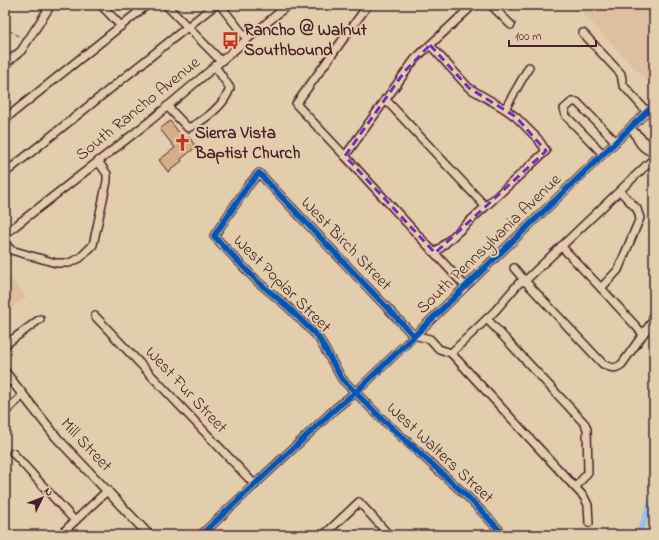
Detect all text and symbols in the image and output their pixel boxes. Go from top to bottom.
place label: Rancho @ Walnut Southbound [244,18,367,63]
scale bar [509,22,596,48]
text: 100 m [515,28,542,46]
bus stop icon: Rancho @ Walnut Southbound [221,30,241,50]
street label: South Rancho Avenue [70,51,206,167]
place label: Sierra Vista Baptist Church [194,121,300,166]
church icon: Sierra Vista Baptist Church [172,133,192,153]
street label: South Pennsylvania Avenue [411,168,568,321]
street label: West Birch Street [295,191,398,297]
street label: West Poplar Street [227,229,337,339]
street label: West Fur Street [139,341,233,439]
street label: West Walters Street [381,396,500,510]
street label: Mill Street [54,412,118,478]
north arrow [22,478,62,518]
text: N [40,484,57,500]

